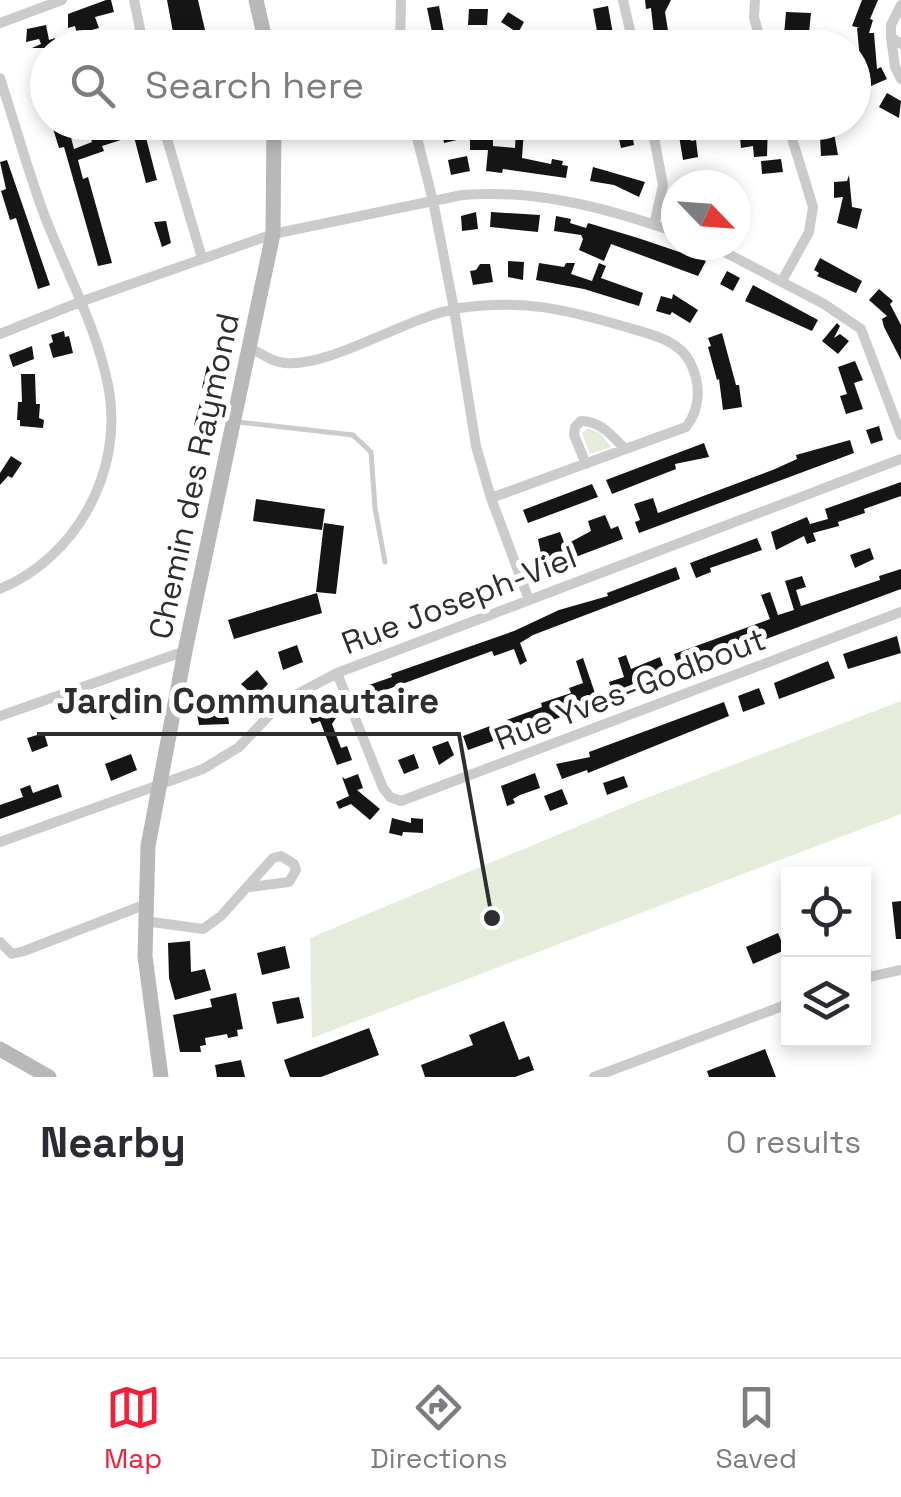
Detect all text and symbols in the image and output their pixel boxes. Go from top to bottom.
search box [30,30,871,140]
icon: search [65,58,120,113]
text: Search here [145,61,364,109]
north arrow [661,170,751,260]
street label: Chemin des Raymond [140,309,248,643]
street label: Rue Joseph-Viel [336,537,582,663]
street label: Rue Yves-Godbout [489,619,771,759]
callout: Jardin Communautaire [37,669,459,734]
text: Jardin Communautaire [57,679,439,723]
map controls [781,867,871,1047]
button: locate [781,867,871,957]
button: layers [781,957,871,1047]
text: Nearby [40,1116,186,1169]
text: 0 results [726,1122,861,1162]
tab: Map [104,1380,162,1476]
tab: Directions [370,1380,507,1476]
tab: Saved [715,1380,797,1476]

